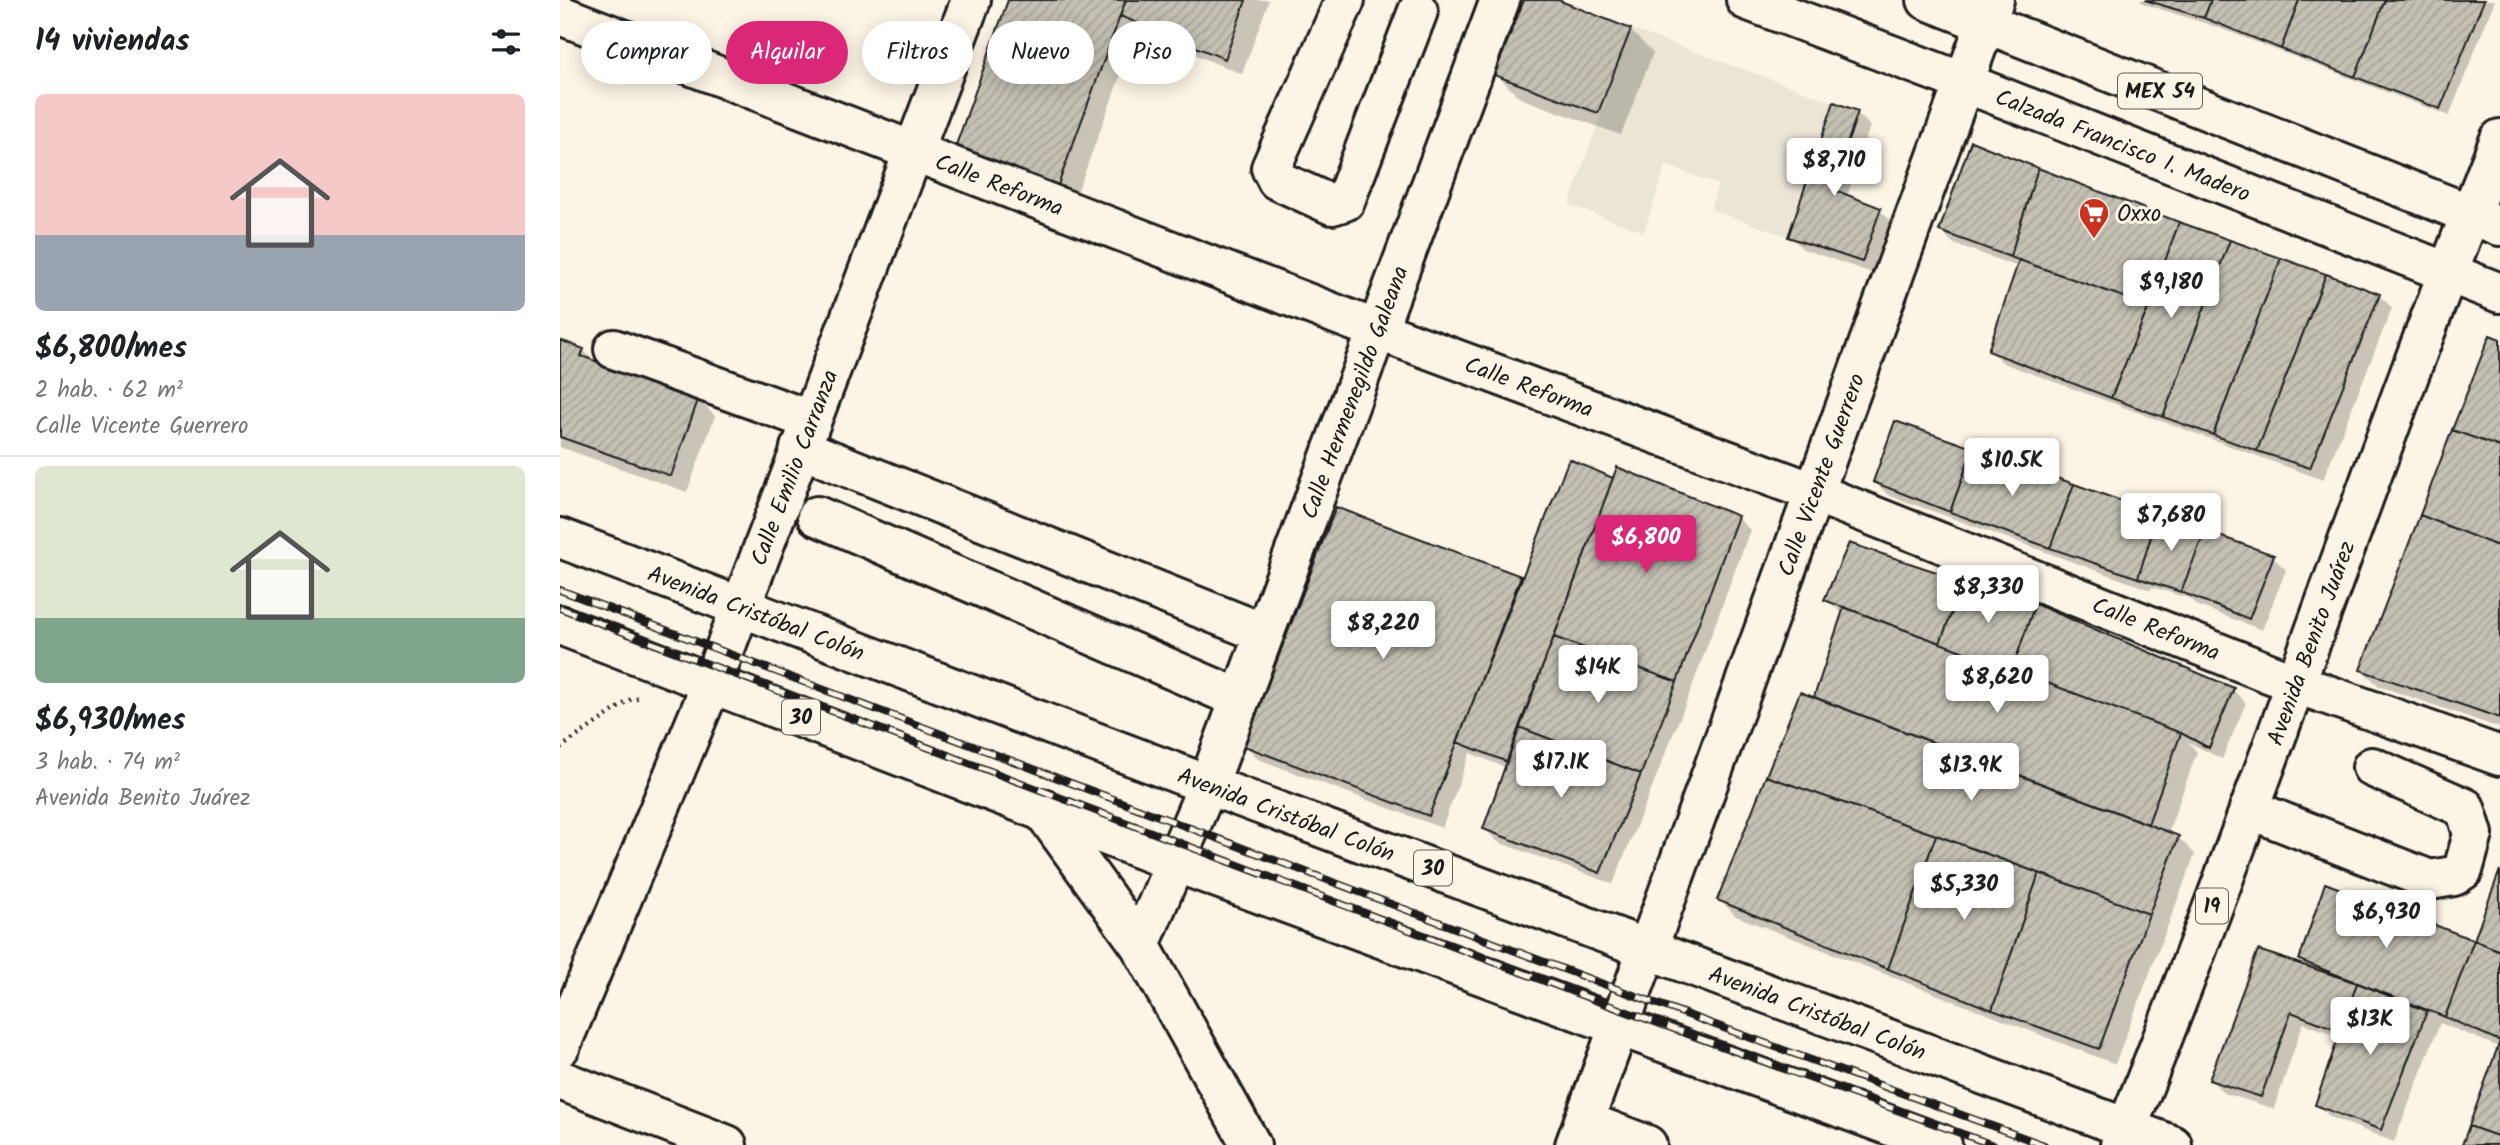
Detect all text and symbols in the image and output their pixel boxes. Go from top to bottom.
text: 14 viviendas [35,18,190,66]
chip: Comprar [581,21,712,84]
chip: Alquilar [726,21,848,84]
chip: Filtros [862,21,973,84]
chip: Nuevo [987,21,1094,84]
chip: Piso [1108,21,1196,84]
icon: filters [487,23,525,61]
road number: MEX 54 [2118,74,2202,108]
street label: Calzada Francisco I. Madero [1989,80,2255,213]
pin: $8,710 [1777,138,1891,198]
icon: home [217,140,343,266]
text: $8,710 [1803,143,1865,179]
street label: Calle Reforma [929,145,1068,227]
supermarket icon: Oxxo [2077,196,2111,240]
place label: Oxxo [2117,197,2161,233]
pin: $9,180 [2114,260,2228,320]
street label: Calle Hermenegildo Galeana [1292,261,1420,525]
text: $9,180 [2139,265,2203,301]
text: $6,800/mes [35,325,187,373]
street label: Calle Reforma [1459,348,1598,429]
street label: Calle Emilio Carranza [742,365,849,571]
street label: Calle Vicente Guerrero [1769,369,1876,582]
text: 2 hab. · 62 m² [35,373,183,409]
text: Calle Vicente Guerrero [35,409,249,445]
pin: $10.5K [1955,438,2069,498]
text: $10.5K [1980,443,2044,479]
pin: $7,680 [2114,494,2228,553]
text: $7,680 [2137,498,2205,534]
icon: home [217,512,343,638]
pin: $6,800 [1589,516,1703,575]
text: $6,800 [1611,520,1681,556]
street label: Avenida Benito Juárez [2258,536,2366,751]
street label: Avenida Cristóbal Colón [642,557,869,672]
pin: $8,330 [1931,566,2045,625]
text: $8,330 [1953,570,2023,606]
street label: Calle Reforma [2086,588,2225,672]
pin: $8,220 [1326,602,1440,661]
text: $8,220 [1347,606,1419,642]
pin: $14K [1557,646,1639,705]
text: $14K [1575,650,1621,686]
pin: $8,620 [1940,656,2054,715]
text: $8,620 [1962,660,2032,696]
text: $6,930/mes [35,697,186,745]
road number: 30 [782,700,820,734]
pin: $17.1K [1504,740,1618,800]
pin: $13.9K [1914,744,2028,803]
text: 3 hab. · 74 m² [35,745,180,781]
text: $17.1K [1532,745,1590,781]
text: $13.9K [1939,748,2003,784]
street label: Avenida Cristóbal Colón [1172,759,1399,873]
text: Avenida Benito Juárez [35,781,250,817]
road number: 30 [1414,850,1452,886]
pin: $5,330 [1907,862,2021,922]
text: $5,330 [1930,867,1998,903]
road number: 19 [2196,888,2228,923]
pin: $6,930 [2329,890,2443,950]
text: $6,930 [2352,895,2420,931]
street label: Avenida Cristóbal Colón [1703,957,1931,1071]
pin: $13K [2329,998,2411,1057]
text: $13K [2347,1002,2394,1038]

